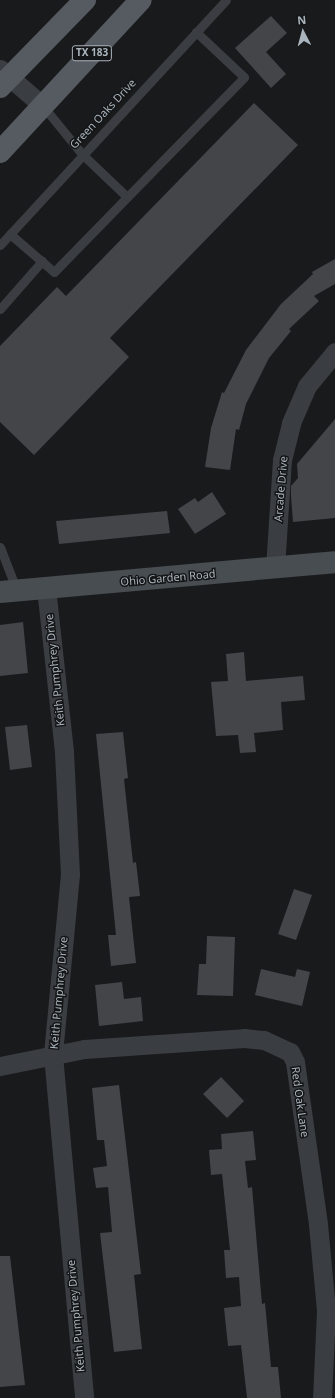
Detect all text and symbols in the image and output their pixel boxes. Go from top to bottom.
north arrow [283,12,323,52]
text: N [296,12,307,27]
road number: TX 183 [71,45,113,61]
street label: Green Oaks Drive [67,76,139,152]
street label: Arcade Drive [272,456,290,522]
street label: Ohio Garden Road [120,567,216,589]
street label: Keith Pumphrey Drive [43,613,67,727]
street label: Keith Pumphrey Drive [48,936,70,1050]
street label: Red Oak Lane [289,1066,311,1138]
street label: Keith Pumphrey Drive [65,1259,87,1373]

